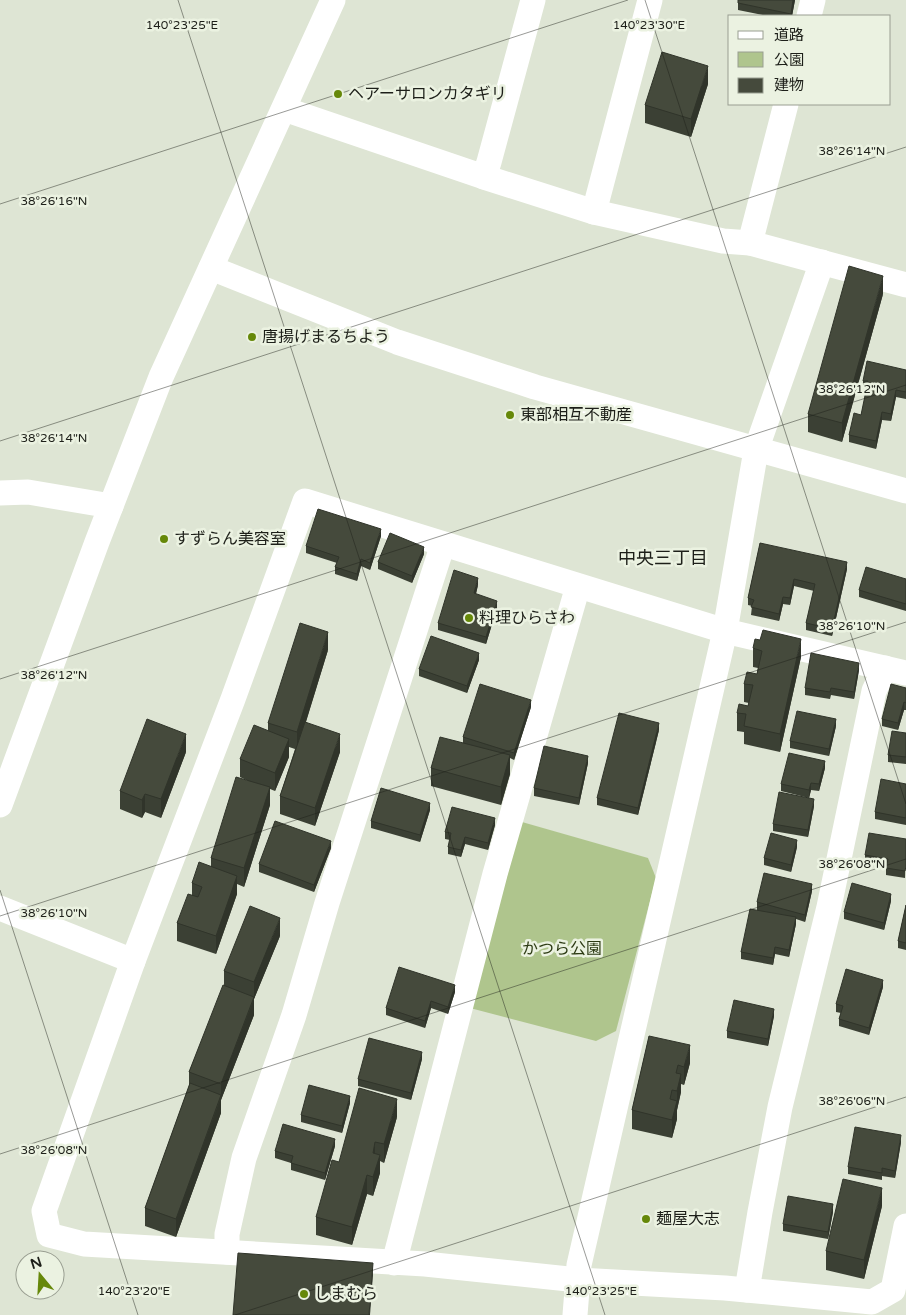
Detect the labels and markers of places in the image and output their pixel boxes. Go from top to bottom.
place label: ヘアーサロンカタギリ [348,84,507,104]
marker: ヘアーサロンカタギリ [332,88,344,100]
place label: 唐揚げまるちよう [262,327,390,347]
marker: 唐揚げまるちよう [246,331,258,343]
place label: 東部相互不動産 [520,405,632,425]
marker: 東部相互不動産 [504,409,516,421]
place label: すずらん美容室 [174,529,286,549]
marker: すずらん美容室 [158,533,170,545]
place label: 料理ひらさわ [479,608,575,628]
marker: 料理ひらさわ [463,612,475,624]
place label: 麺屋大志 [656,1209,720,1229]
marker: 麺屋大志 [640,1213,652,1225]
place label: しまむら [314,1284,378,1304]
marker: しまむら [298,1288,310,1300]

